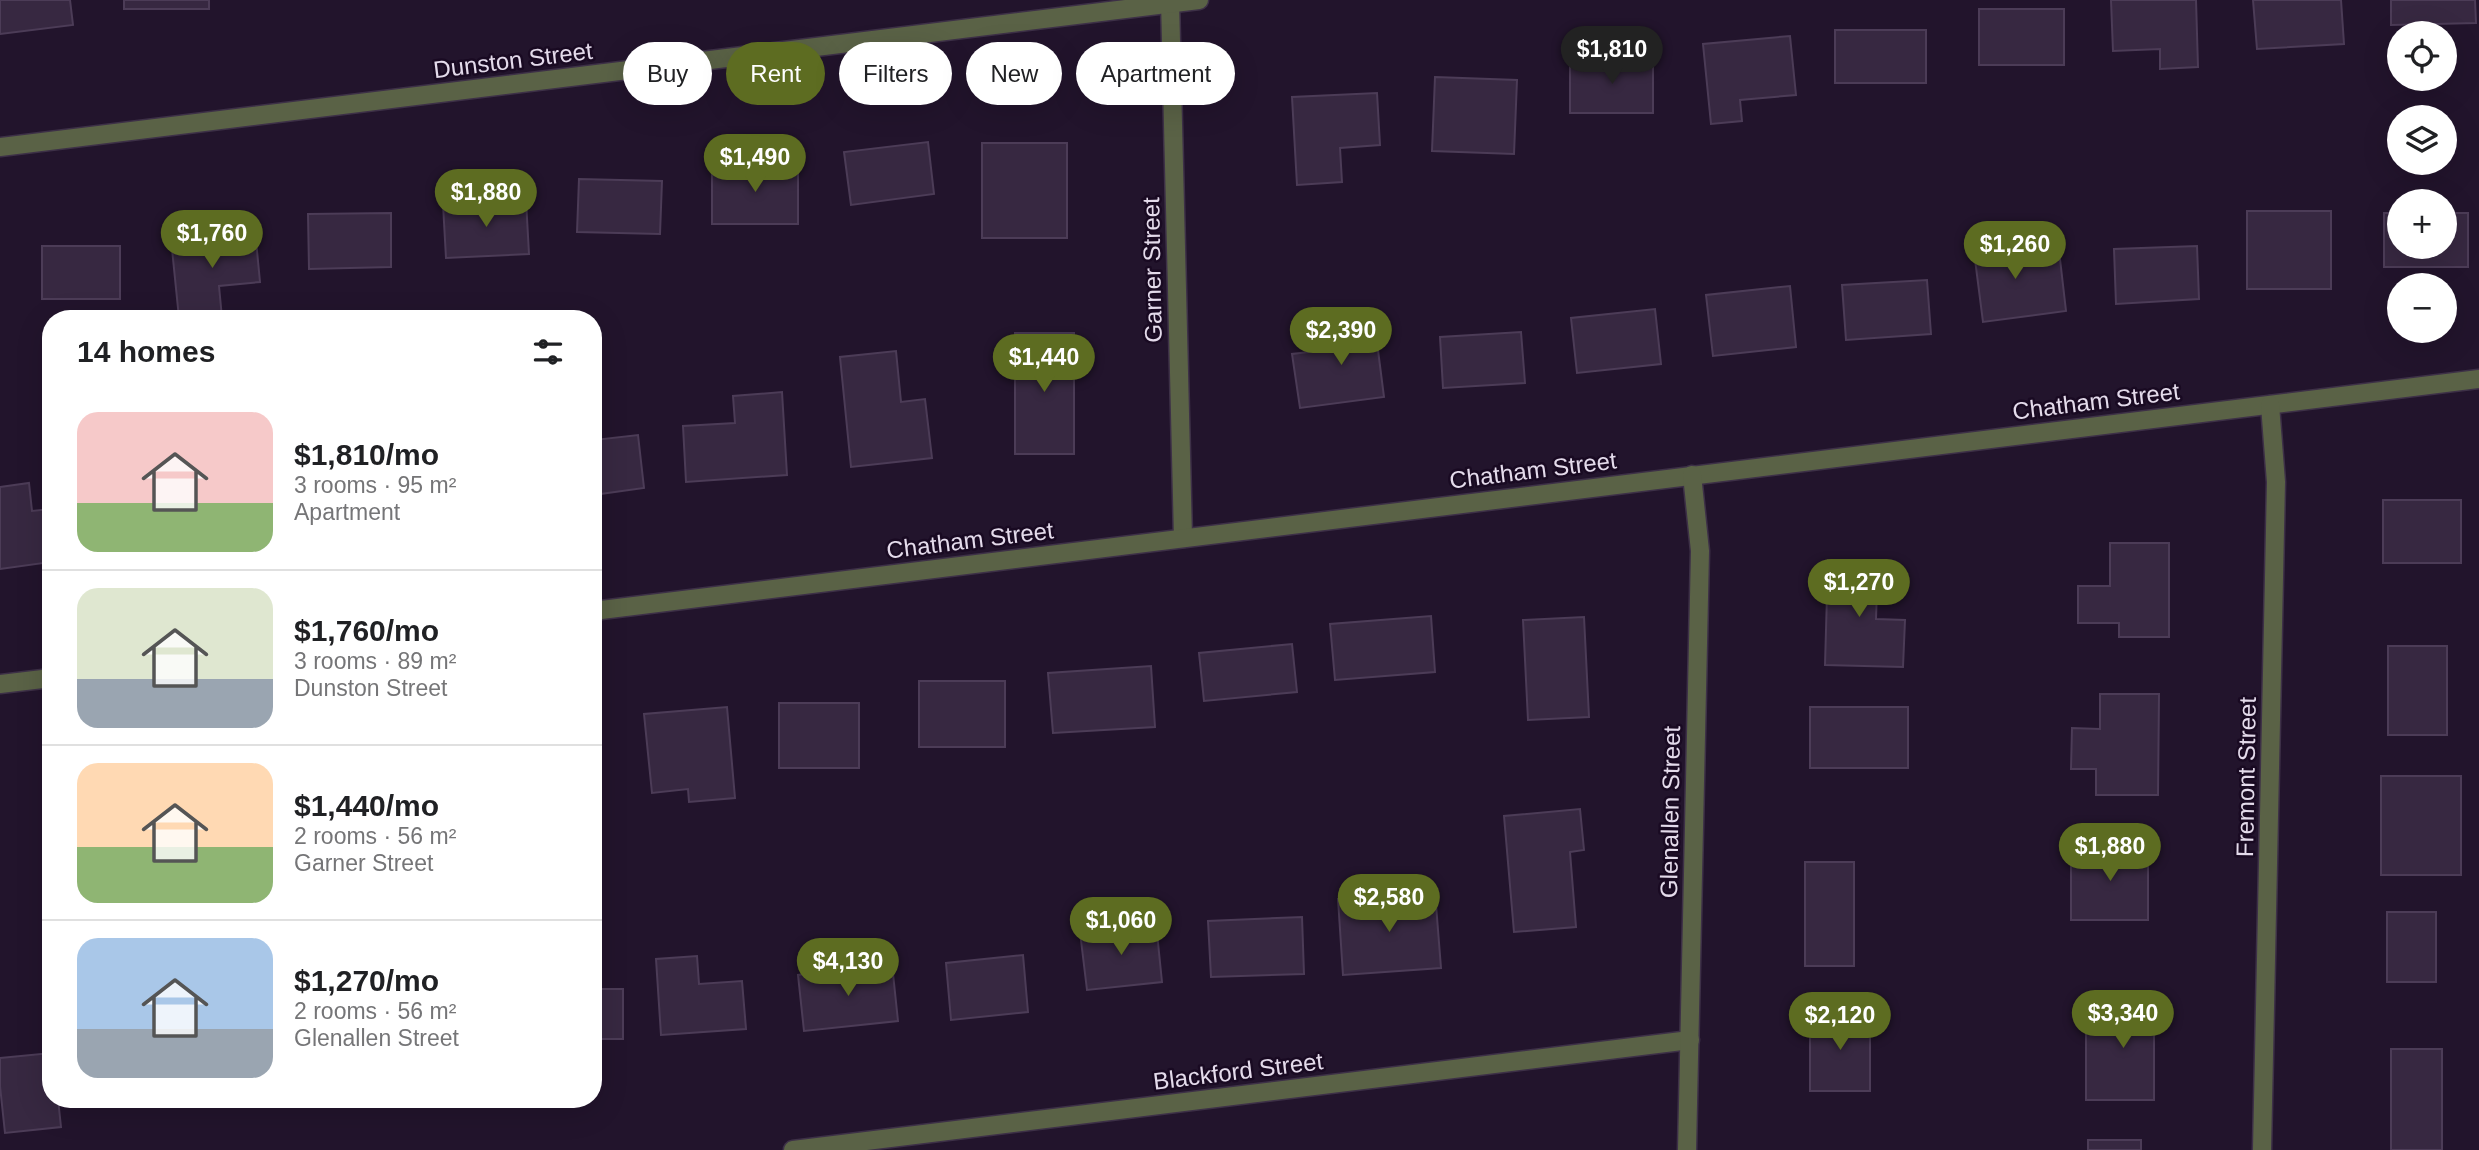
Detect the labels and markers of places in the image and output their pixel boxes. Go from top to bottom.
pin: $1,810 [1555,27,1669,86]
pin: $1,490 [698,134,812,194]
pin: $1,880 [429,170,543,229]
pin: $1,760 [155,210,269,270]
pin: $1,260 [1958,222,2072,281]
pin: $2,390 [1284,308,1398,367]
pin: $1,440 [987,334,1101,394]
pin: $1,270 [1802,560,1916,619]
pin: $1,880 [2053,824,2167,883]
pin: $2,580 [1332,874,1446,934]
pin: $1,060 [1064,898,1178,957]
pin: $4,130 [791,939,905,998]
pin: $3,340 [2066,990,2180,1050]
pin: $2,120 [1783,992,1897,1052]

